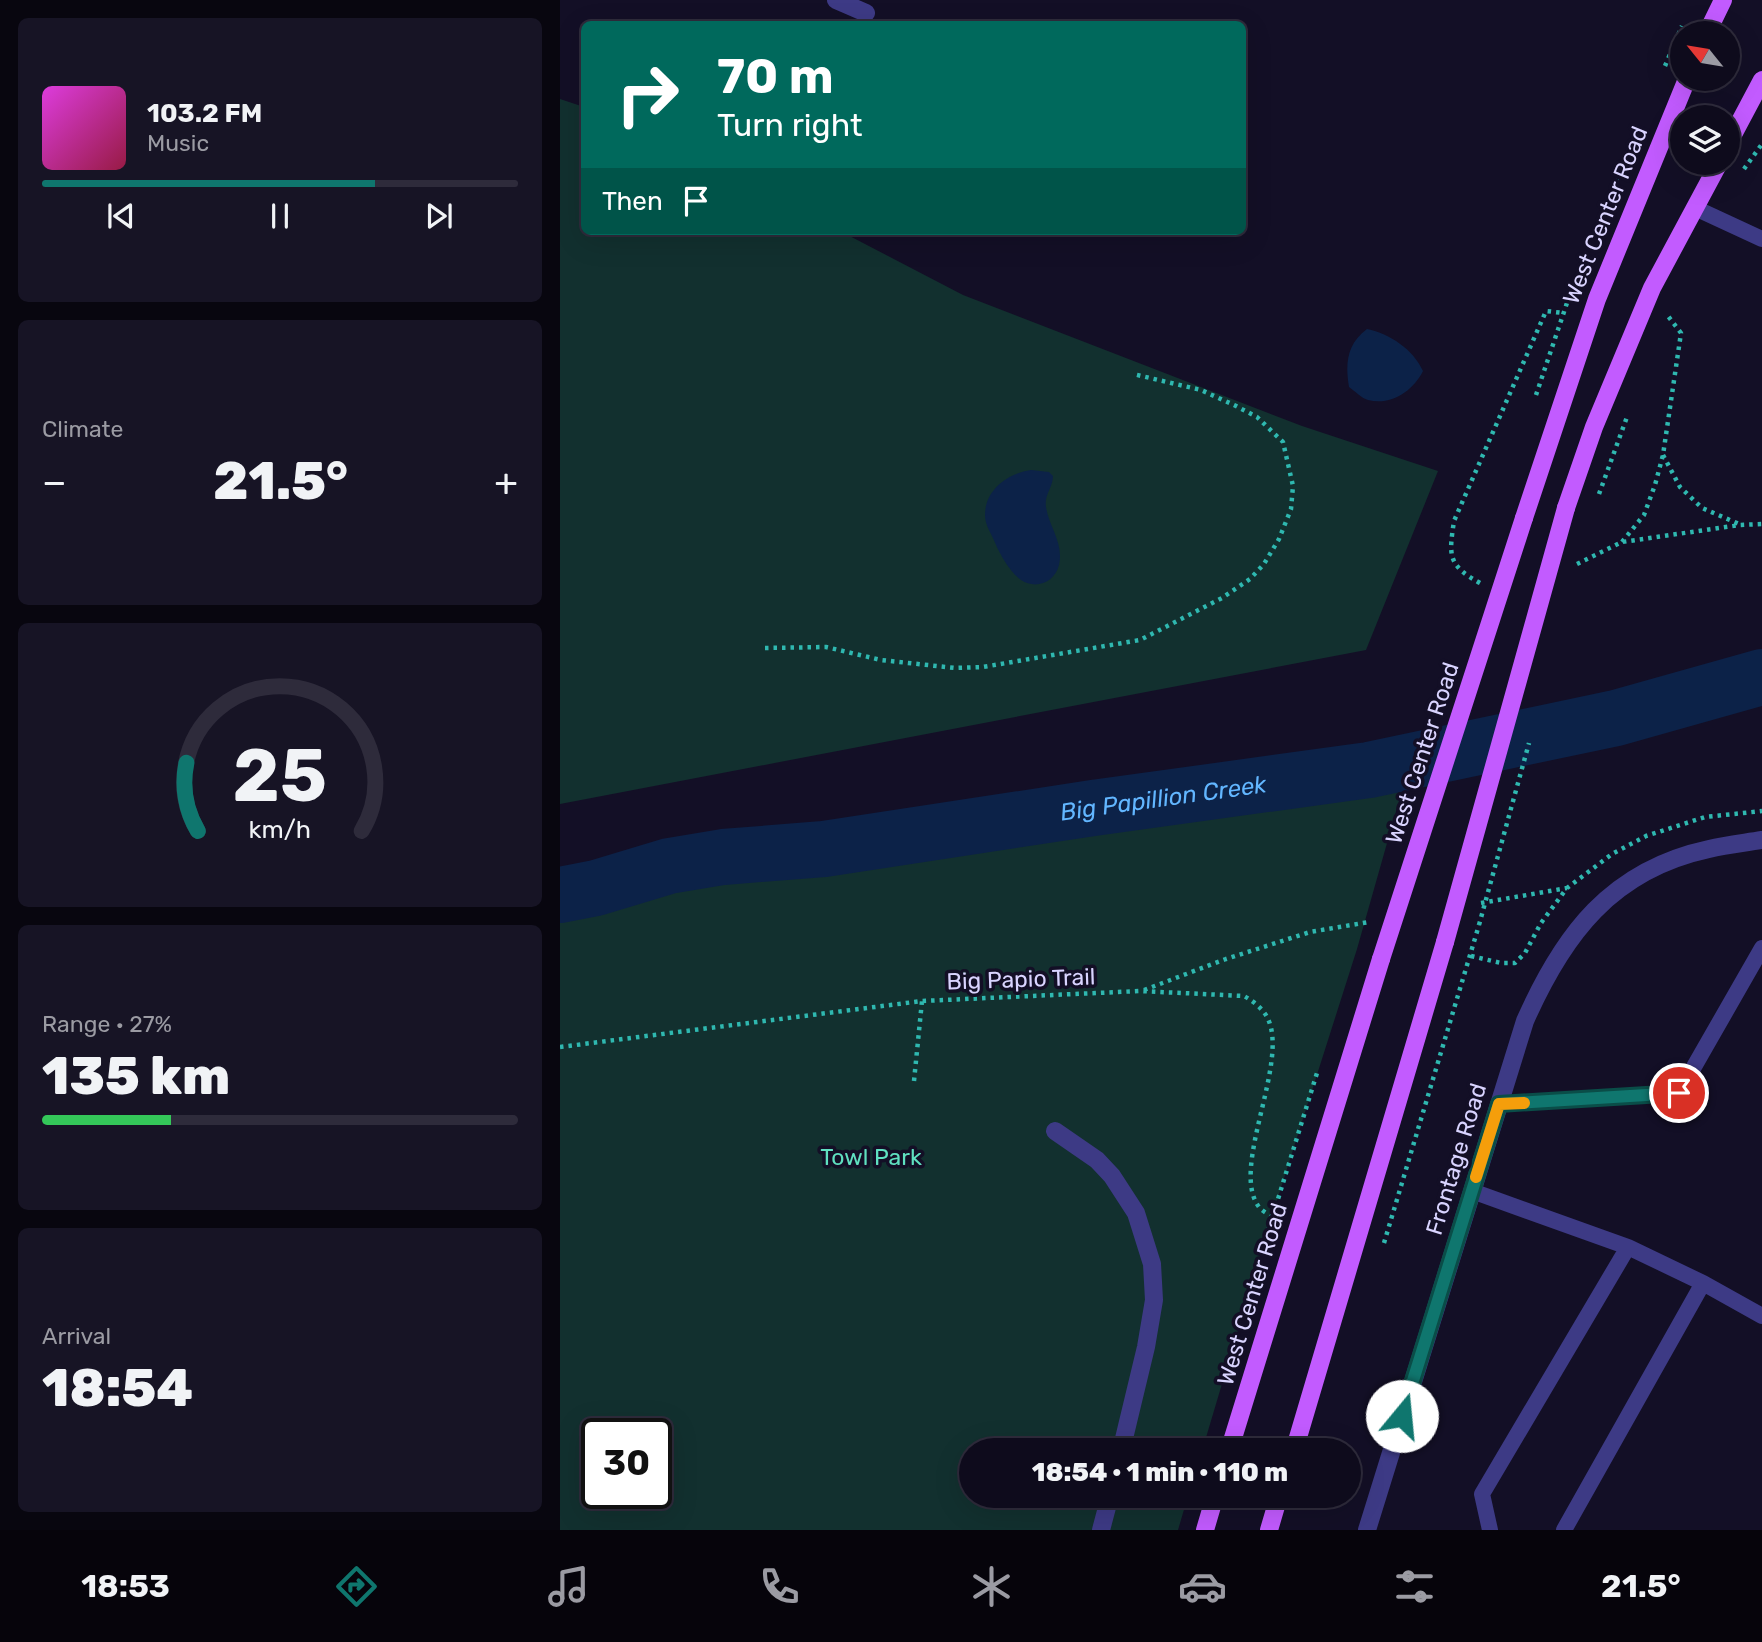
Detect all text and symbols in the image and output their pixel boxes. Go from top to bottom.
north arrow [1670,21,1740,91]
map controls [1670,21,1740,175]
text: 70 m [717,47,834,105]
icon: right [602,49,693,140]
text: 103.2 FM [147,98,262,129]
button: layers [1670,105,1740,175]
text: Turn right [717,106,862,144]
street label: West Center Road [1557,122,1653,308]
text: Music [147,129,209,157]
icon: arrive [677,182,715,220]
text: Then [602,186,663,217]
icon: previous [102,197,140,235]
icon: pause [261,197,299,235]
icon: next [420,197,458,235]
text: Climate [42,415,123,443]
text: 21.5° [213,450,348,512]
text: − [42,459,67,505]
text: + [494,459,518,505]
street label: West Center Road [1379,659,1465,847]
text: 25 [233,733,327,819]
water label: Big Papillion Creek [1058,770,1269,827]
text: km/h [249,815,311,844]
street label: Big Papio Trail [946,962,1096,996]
text: Range · 27% [42,1010,172,1038]
text: 135 km [42,1045,230,1107]
pin [1649,1063,1709,1123]
icon: arrive [1660,1074,1698,1112]
street label: Frontage Road [1420,1080,1492,1238]
park label: Towl Park [820,1143,922,1171]
street label: West Center Road [1211,1199,1293,1389]
text: Arrival [42,1322,111,1350]
text: 18:54 [42,1357,193,1419]
position arrow [1365,1379,1439,1453]
speed limit sign: 30 [581,1418,672,1509]
text: 18:54 · 1 min · 110 m [1032,1457,1288,1488]
icon: directions [332,1562,381,1611]
icon: music [544,1562,593,1611]
icon: phone [755,1562,804,1611]
icon: climate [967,1562,1016,1611]
icon: car [1178,1562,1227,1611]
icon: filters [1390,1562,1439,1611]
text: 18:53 [81,1567,170,1605]
text: 21.5° [1601,1567,1681,1605]

